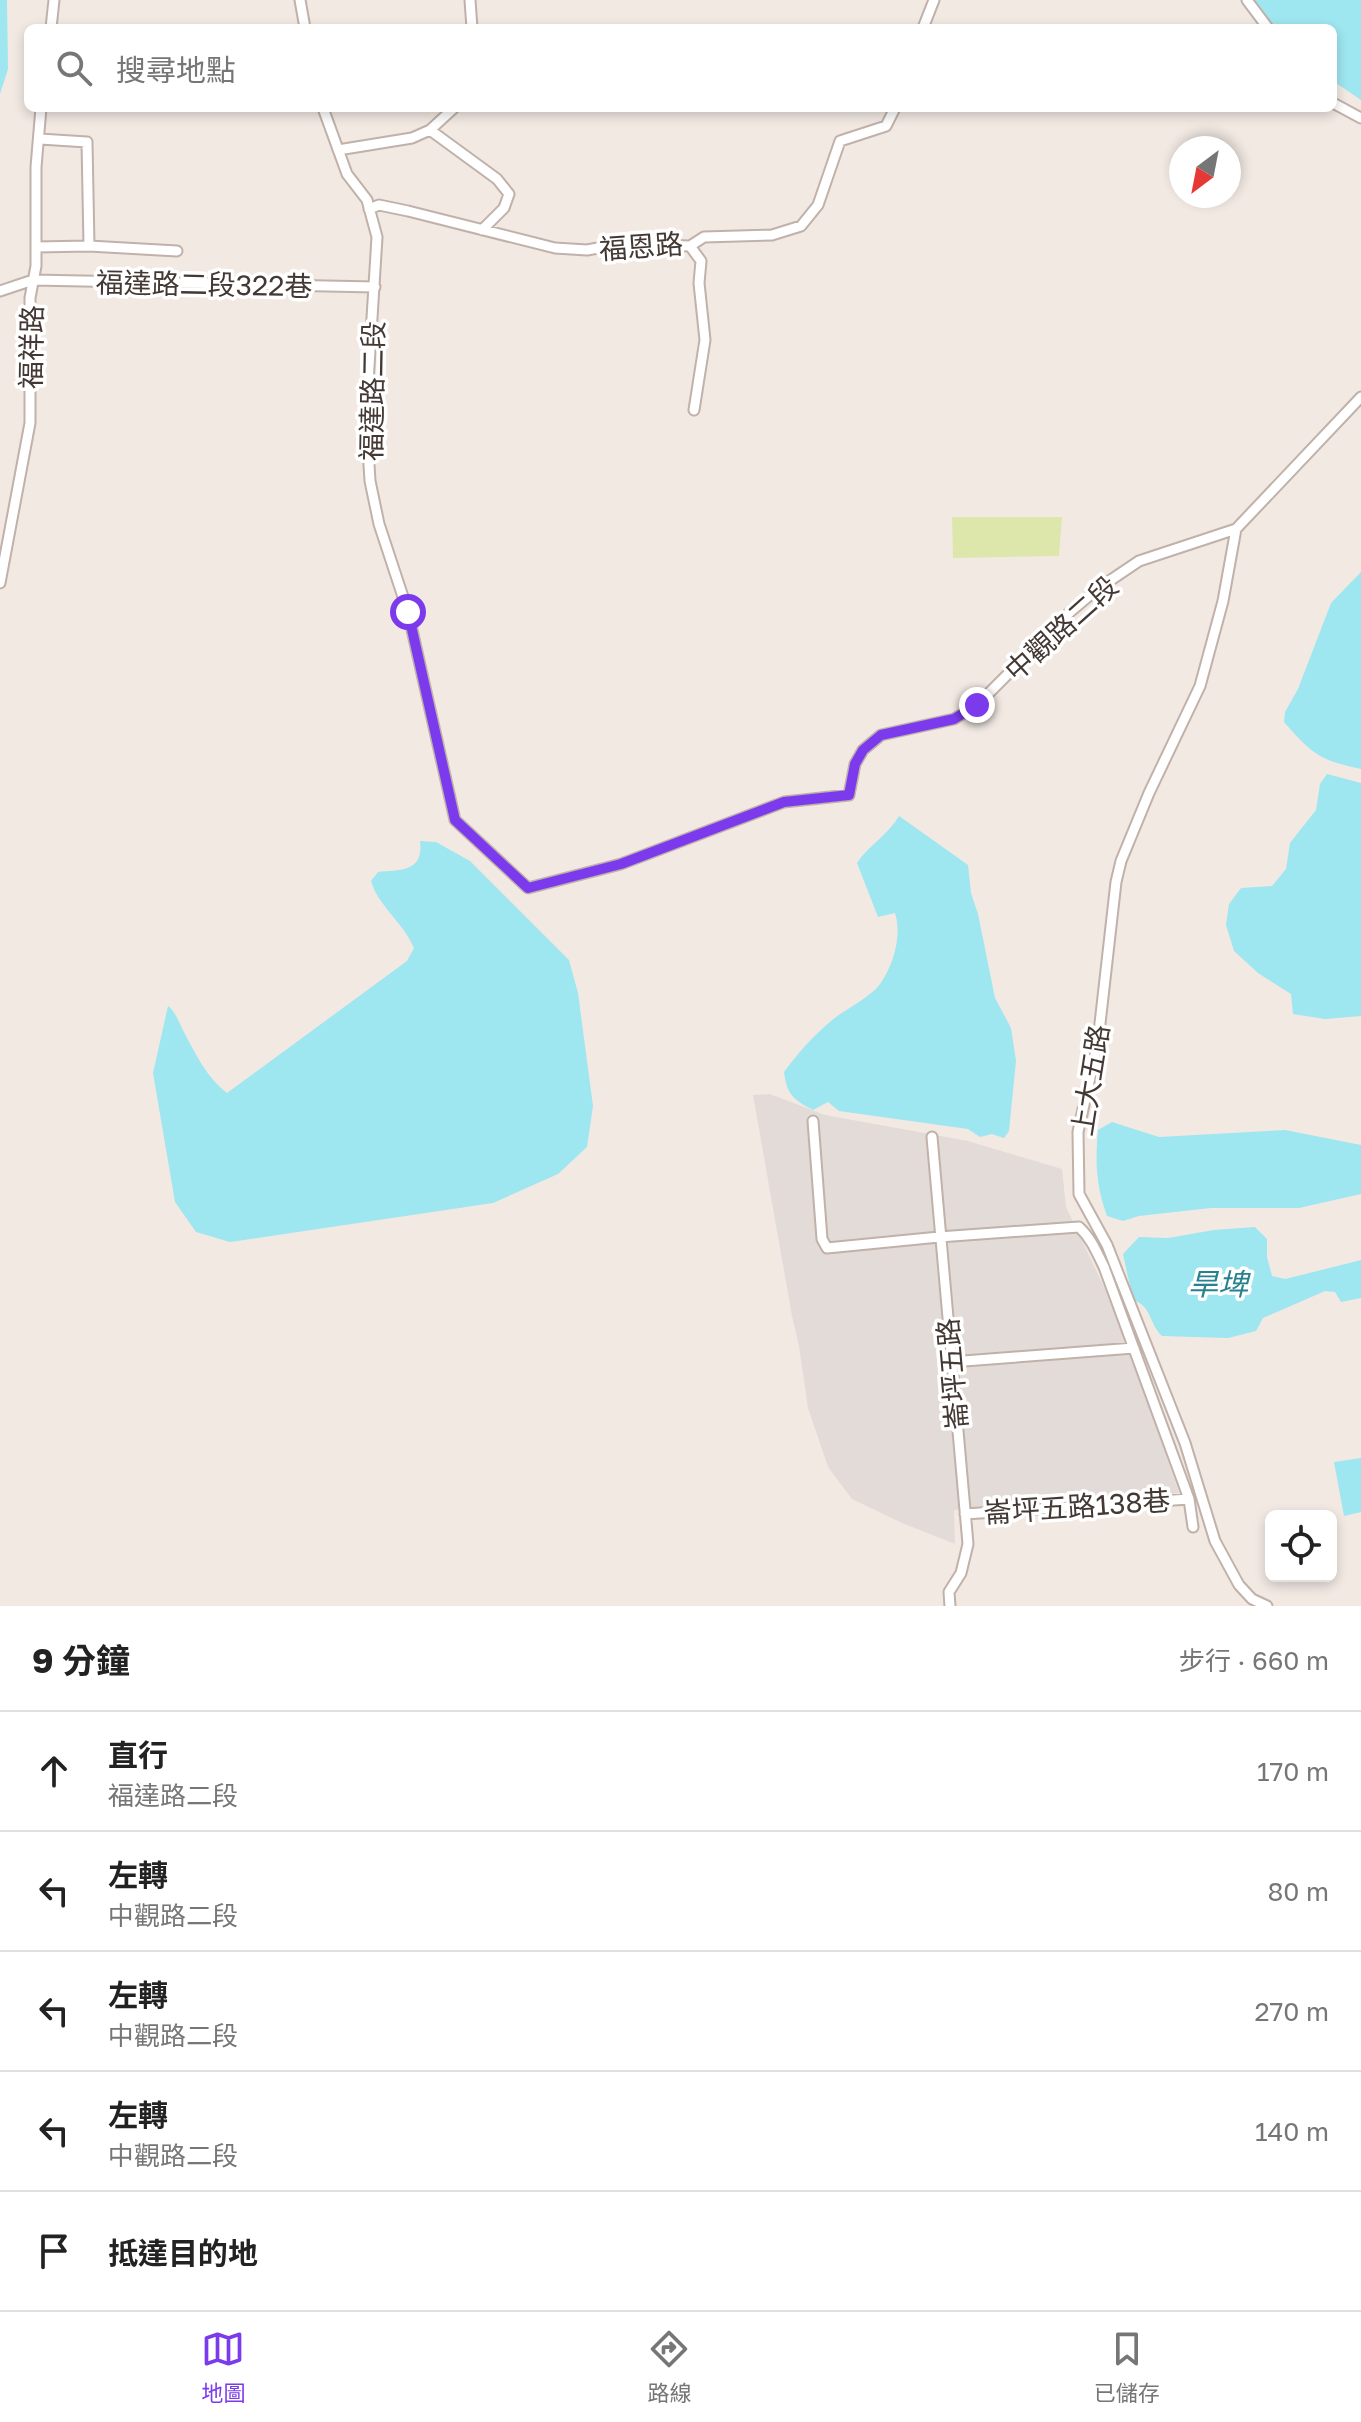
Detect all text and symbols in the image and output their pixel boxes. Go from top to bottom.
search box [24,24,1337,112]
icon: search [52,46,96,90]
text: 搜尋地點 [116,52,236,88]
north arrow [1169,136,1241,208]
street label: 福恩路 [598,227,684,265]
street label: 福達路二段322巷 [95,266,313,302]
street label: 福祥路 [14,305,48,389]
street label: 福達路二段 [354,321,390,461]
street label: 中觀路二段 [998,569,1124,687]
route start [390,594,426,630]
route end [959,687,995,723]
street label: 上大五路 [1065,1022,1115,1138]
water label: 旱埤 [1188,1266,1251,1302]
street label: 崙坪五路 [931,1317,973,1431]
street label: 崙坪五路138巷 [983,1483,1171,1529]
map controls [1265,1510,1337,1582]
button: locate [1265,1510,1337,1582]
text: 9 分鐘 [32,1640,130,1680]
text: 步行 · 660 m [1179,1645,1329,1676]
text: 直行 [108,1737,168,1773]
icon: ahead [32,1749,76,1793]
text: 170 m [1257,1756,1329,1787]
text: 福達路二段 [108,1780,238,1811]
text: 左轉 [108,1857,168,1893]
icon: left [32,1869,76,1913]
text: 80 m [1268,1876,1329,1907]
text: 中觀路二段 [108,1900,238,1931]
text: 左轉 [108,1977,168,2013]
icon: left [32,1989,76,2033]
text: 270 m [1255,1996,1329,2027]
text: 中觀路二段 [108,2020,238,2051]
text: 左轉 [108,2097,168,2133]
icon: left [32,2109,76,2153]
text: 140 m [1255,2116,1329,2147]
text: 中觀路二段 [108,2140,238,2171]
icon: arrive [32,2229,76,2273]
text: 抵達目的地 [108,2235,258,2271]
tab: 地圖 [201,2327,245,2407]
tab: 路線 [647,2327,692,2407]
tab: 已儲存 [1094,2327,1160,2407]

